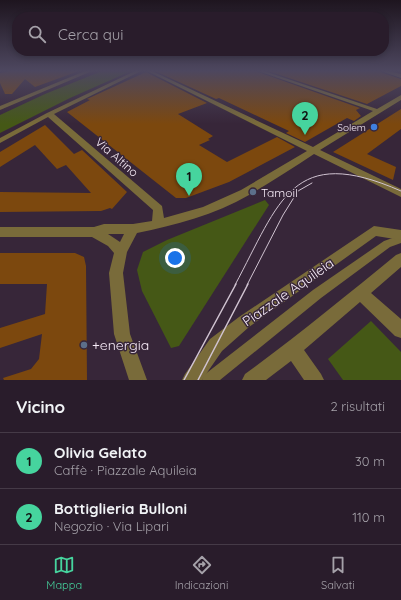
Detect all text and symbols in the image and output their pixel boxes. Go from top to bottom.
search box [12,12,389,56]
icon: search [26,23,48,45]
text: Cerca qui [58,25,124,44]
pin: 2 [292,102,318,135]
place label: Solem [337,121,366,134]
marker: Solem [369,122,379,132]
street label: Via Altino [92,134,142,180]
pin: 1 [176,163,202,196]
place label: Tamoil [261,185,298,200]
marker: Tamoil [248,187,258,197]
your location [165,248,185,268]
street label: Piazzale Aquileia [239,254,337,330]
place label: +energia [92,336,149,354]
marker: +energia [79,340,89,350]
text: Vicino [16,396,65,417]
text: 2 risultati [331,398,385,414]
text: Olivia Gelato [54,443,147,462]
text: 1 [26,453,32,469]
text: 30 m [355,453,385,469]
text: Caffè · Piazzale Aquileia [54,462,197,478]
text: Bottiglieria Bulloni [54,499,187,518]
text: 2 [25,509,33,525]
text: 110 m [352,509,385,525]
text: Negozio · Via Lipari [54,518,169,534]
tab: Mappa [46,554,82,592]
tab: Indicazioni [175,554,228,592]
tab: Salvati [321,554,355,592]

